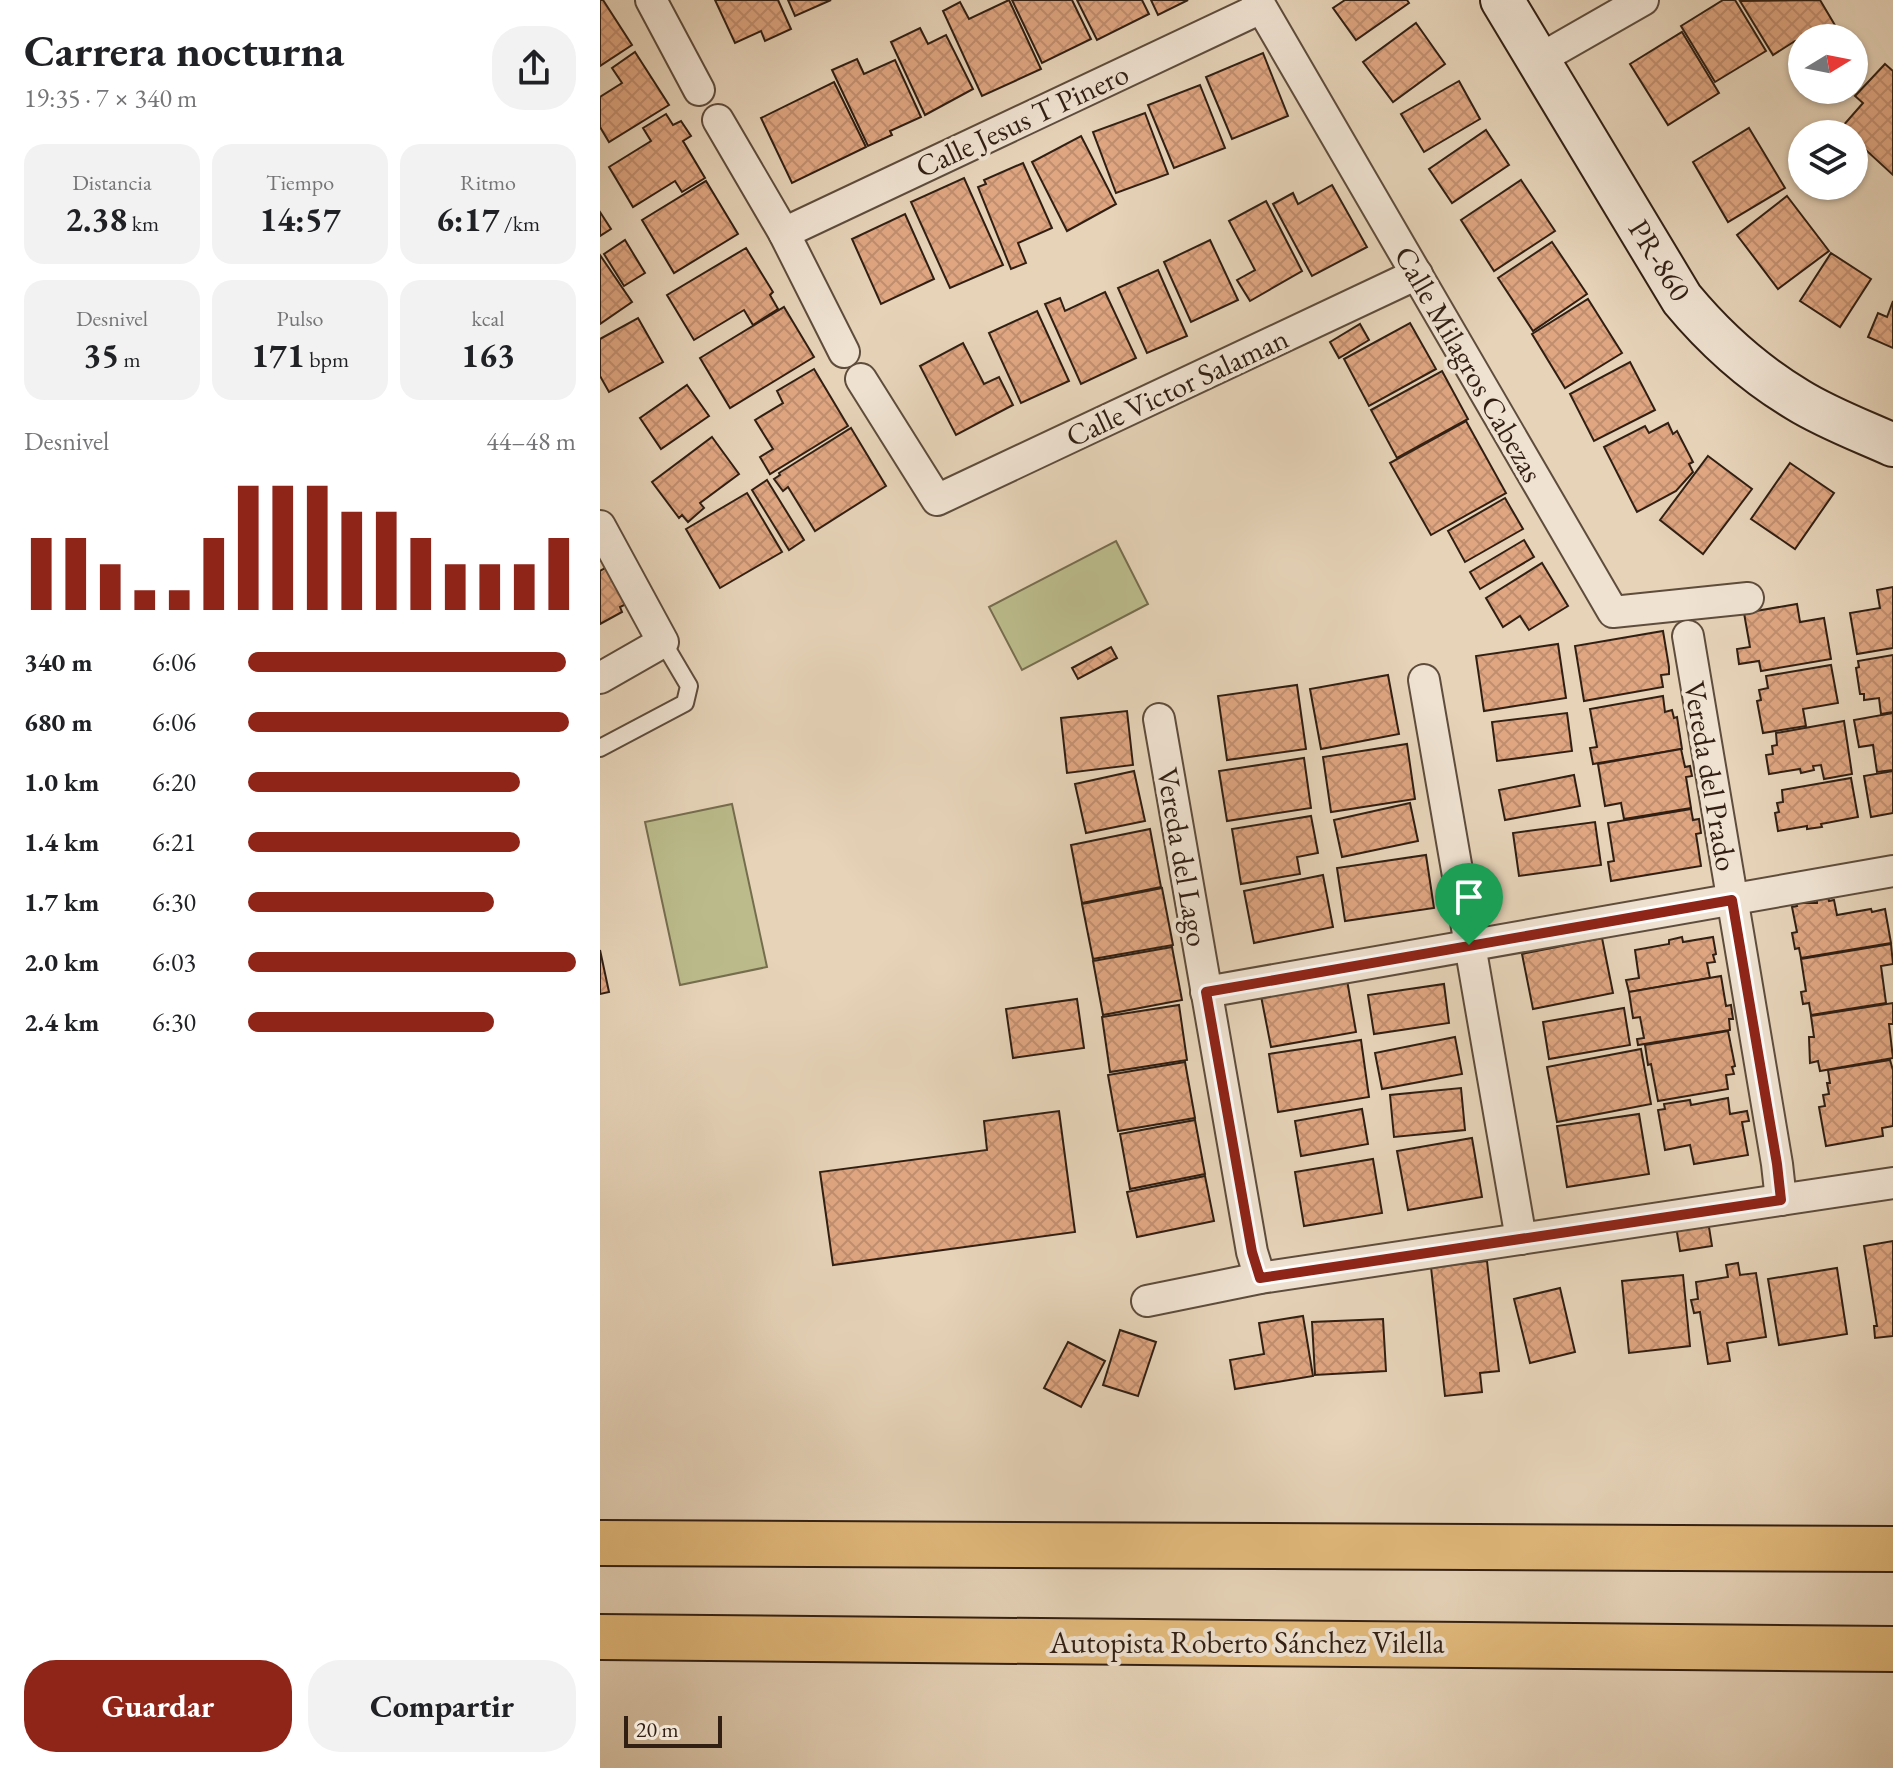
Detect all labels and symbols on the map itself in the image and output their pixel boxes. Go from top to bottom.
north arrow [1788,24,1868,104]
street label: Calle Jesus T Pinero [909,54,1135,186]
street label: PR-860 [1620,212,1700,308]
street label: Calle Milagros Cabezas [1386,239,1552,489]
street label: Calle Victor Salaman [1060,318,1295,456]
street label: Vereda del Prado [1675,678,1747,874]
street label: Vereda del Lago [1148,765,1218,949]
pin [1435,863,1503,945]
street label: Autopista Roberto Sánchez Vilella [1048,1623,1445,1662]
scale bar [624,1712,722,1748]

